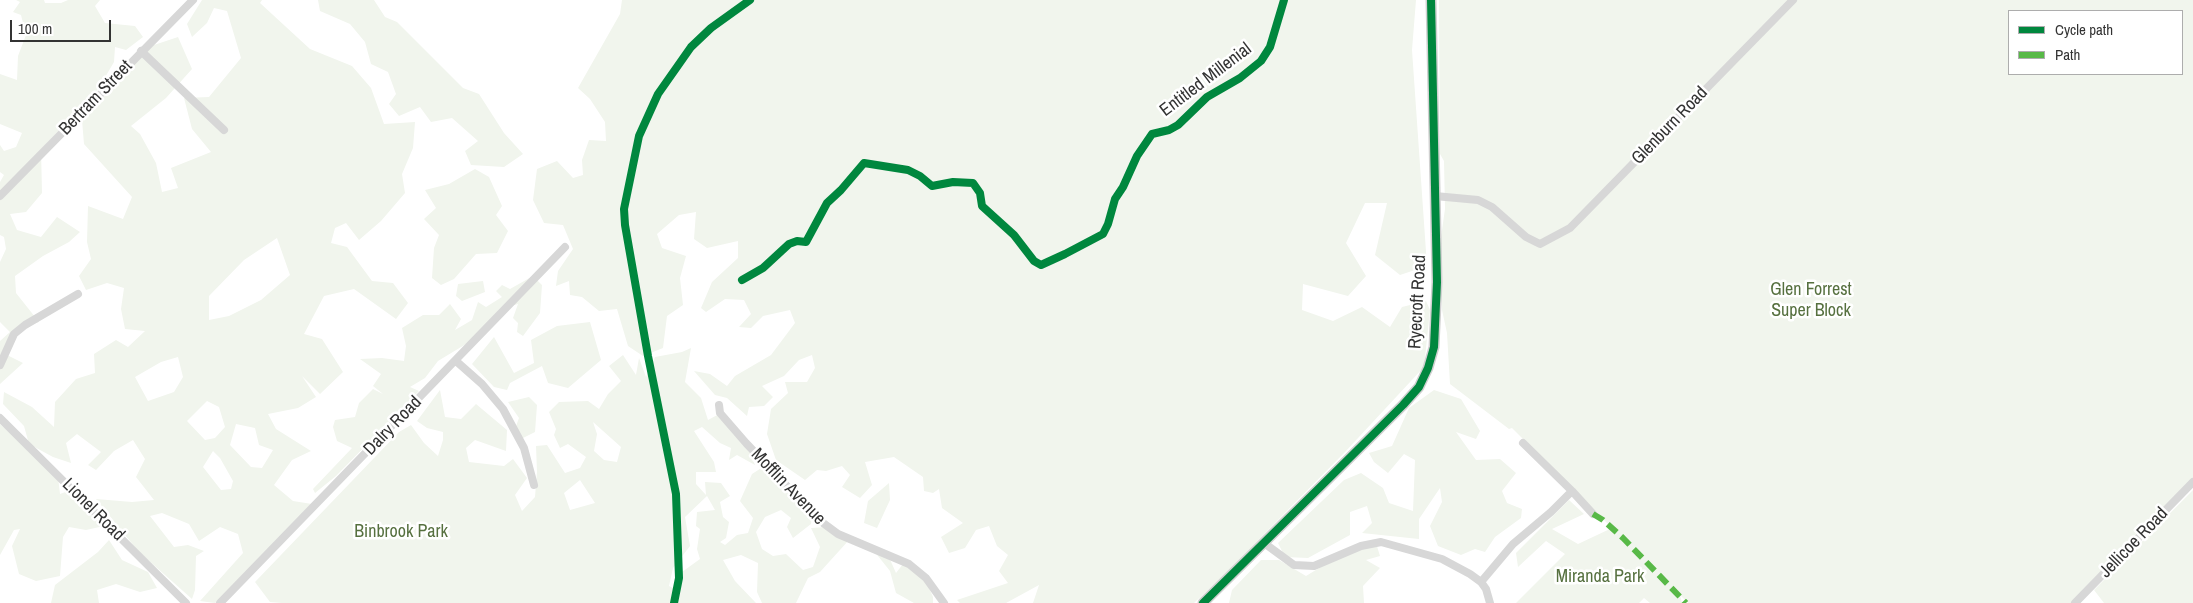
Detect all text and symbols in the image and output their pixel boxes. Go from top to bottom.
scale bar [12,10,114,42]
legend [2008,10,2183,75]
text: 100 m [18,18,52,39]
text: Cycle path [2055,19,2113,40]
street label: Entitled Millenial [1156,39,1256,121]
text: Path [2055,44,2080,65]
street label: Bertram Street [55,56,137,140]
street label: Glenburn Road [1627,82,1713,170]
street label: Ryecroft Road [1405,254,1431,350]
park label: Glen Forrest Super Block [1770,279,1852,322]
street label: Dalry Road [360,392,426,460]
street label: Mofflin Avenue [746,444,830,530]
street label: Lionel Road [57,474,129,546]
street label: Jellicoe Road [2095,503,2173,583]
park label: Binbrook Park [354,521,448,543]
park label: Miranda Park [1556,566,1644,588]

